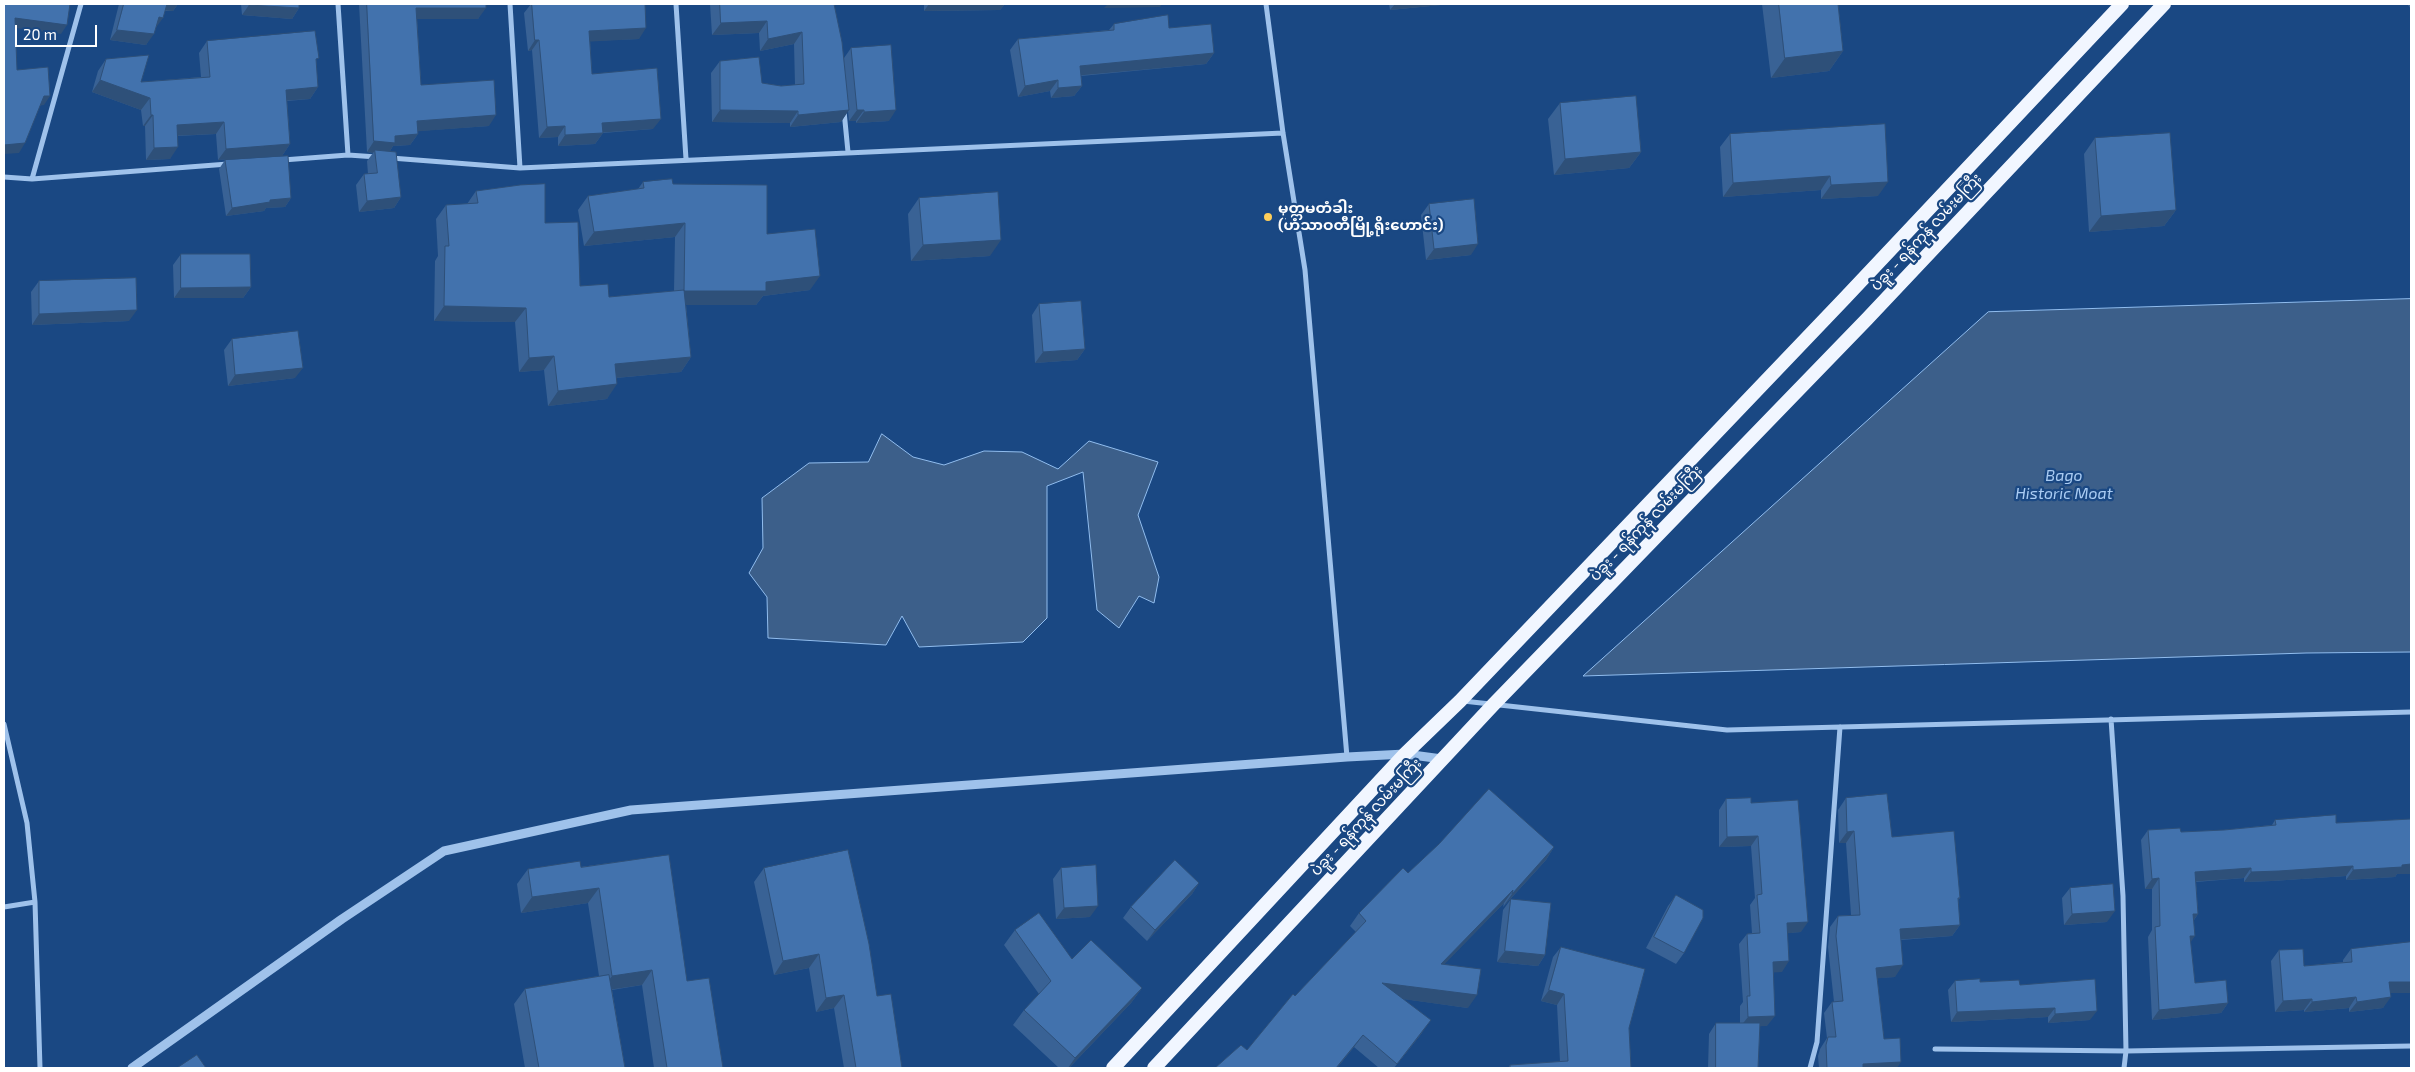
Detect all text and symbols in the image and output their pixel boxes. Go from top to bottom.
scale bar [18,15,100,47]
text: 20 m [23,25,57,43]
street label: ပဲခူး - ရန်ကုန် လမ်းမကြီး [1867,169,1985,295]
place label: မုတ္တမတံခါး (ဟံသာဝတီမြို့ရိုးဟောင်း) [1278,199,1444,234]
marker: မုတ္တမတံခါး (ဟံသာဝတီမြို့ရိုးဟောင်း) [1262,211,1274,223]
street label: ပဲခူး - ရန်ကုန် လမ်းမကြီး [1586,461,1706,585]
water label: Bago Historic Moat [2015,466,2113,504]
street label: ပဲခူး - ရန်ကုန် လမ်းမကြီး [1307,754,1425,880]

